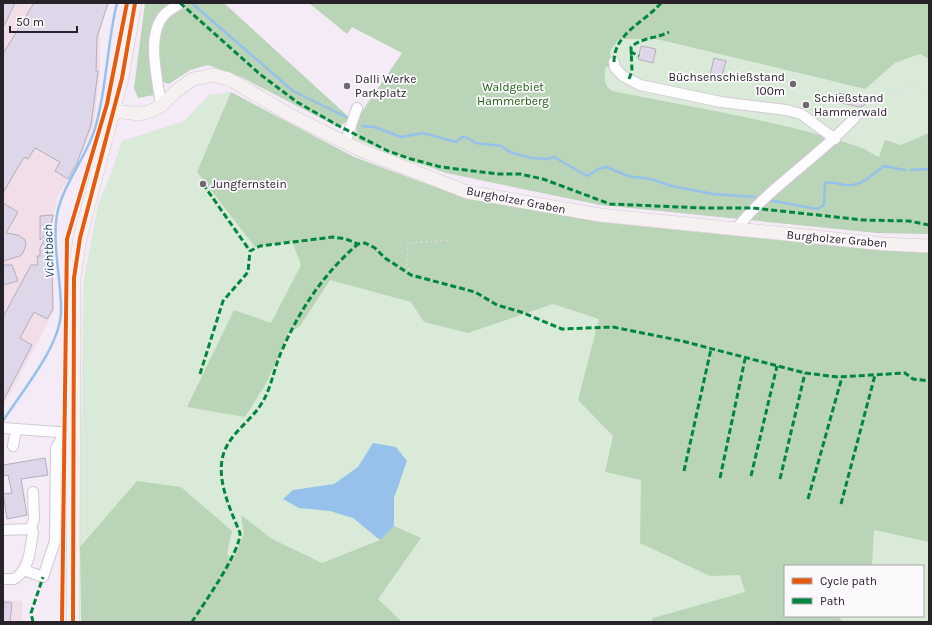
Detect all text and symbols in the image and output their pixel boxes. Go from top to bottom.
scale bar [10,8,77,34]
text: 50 m [16,15,44,29]
place label: Büchsenschießstand 100m [669,70,785,98]
place label: Dalli Werke Parkplatz [355,72,416,100]
marker: Büchsenschießstand 100m [788,79,798,89]
park label: Waldgebiet Hammerberg [477,80,549,108]
marker: Dalli Werke Parkplatz [342,81,352,91]
place label: Schießstand Hammerwald [814,91,887,119]
marker: Schießstand Hammerwald [801,100,811,110]
place label: Jungfernstein [211,177,287,191]
marker: Jungfernstein [198,179,208,189]
street label: Burgholzer Graben [465,183,567,217]
water label: Vichtbach [40,224,57,278]
street label: Burgholzer Graben [786,228,888,250]
legend [784,565,924,617]
text: Cycle path [820,574,877,588]
text: Path [820,594,845,608]

